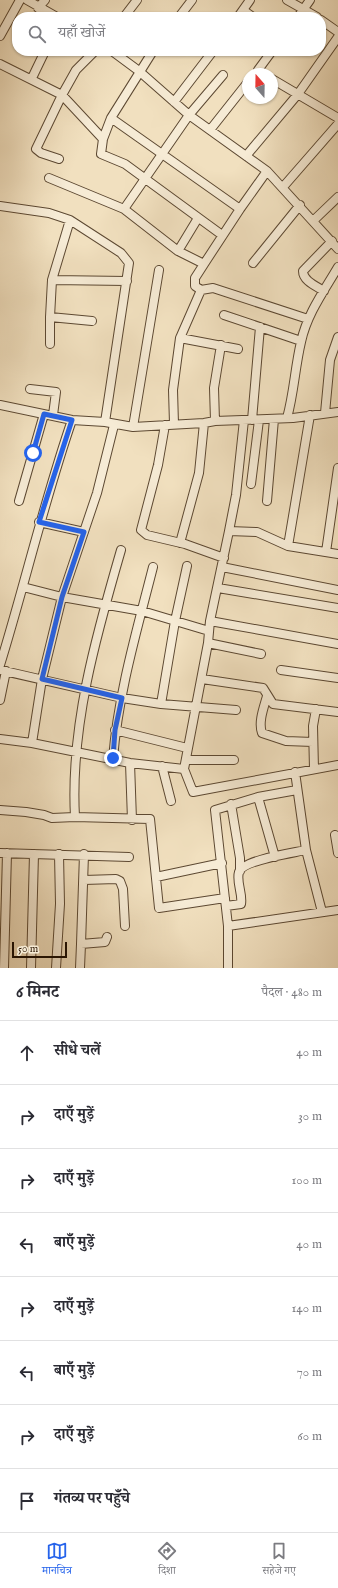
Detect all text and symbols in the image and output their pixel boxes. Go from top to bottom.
search box [12,12,326,56]
icon: search [26,23,48,45]
text: यहाँ खोजें [58,23,105,42]
north arrow [242,68,278,104]
route start [24,444,42,462]
route end [104,749,122,767]
scale bar [12,940,67,959]
text: 50 m [18,942,38,956]
text: 6 मिनट [16,982,59,1003]
text: पैदल · 480 m [261,984,322,1001]
text: सीधे चलें [54,1041,101,1060]
icon: ahead [16,1042,38,1064]
text: 40 m [296,1044,322,1061]
text: दाएँ मुड़ें [54,1105,94,1124]
icon: right [16,1106,38,1128]
text: 30 m [298,1108,322,1125]
text: दाएँ मुड़ें [54,1169,94,1188]
icon: right [16,1170,38,1192]
text: 100 m [292,1172,322,1189]
text: बाएँ मुड़ें [54,1233,94,1252]
icon: left [16,1234,38,1256]
text: 40 m [296,1236,322,1253]
text: दाएँ मुड़ें [54,1297,94,1316]
icon: right [16,1298,38,1320]
text: 140 m [292,1300,322,1317]
text: बाएँ मुड़ें [54,1361,94,1380]
icon: left [16,1362,38,1384]
text: 70 m [297,1364,322,1381]
text: दाएँ मुड़ें [54,1425,94,1444]
icon: right [16,1426,38,1448]
text: 60 m [297,1428,322,1445]
text: गंतव्य पर पहुँचे [54,1489,130,1508]
icon: arrive [16,1490,38,1512]
tab: मानचित्र [42,1540,72,1581]
tab: दिशा [156,1540,178,1581]
tab: सहेजे गए [262,1540,296,1581]

